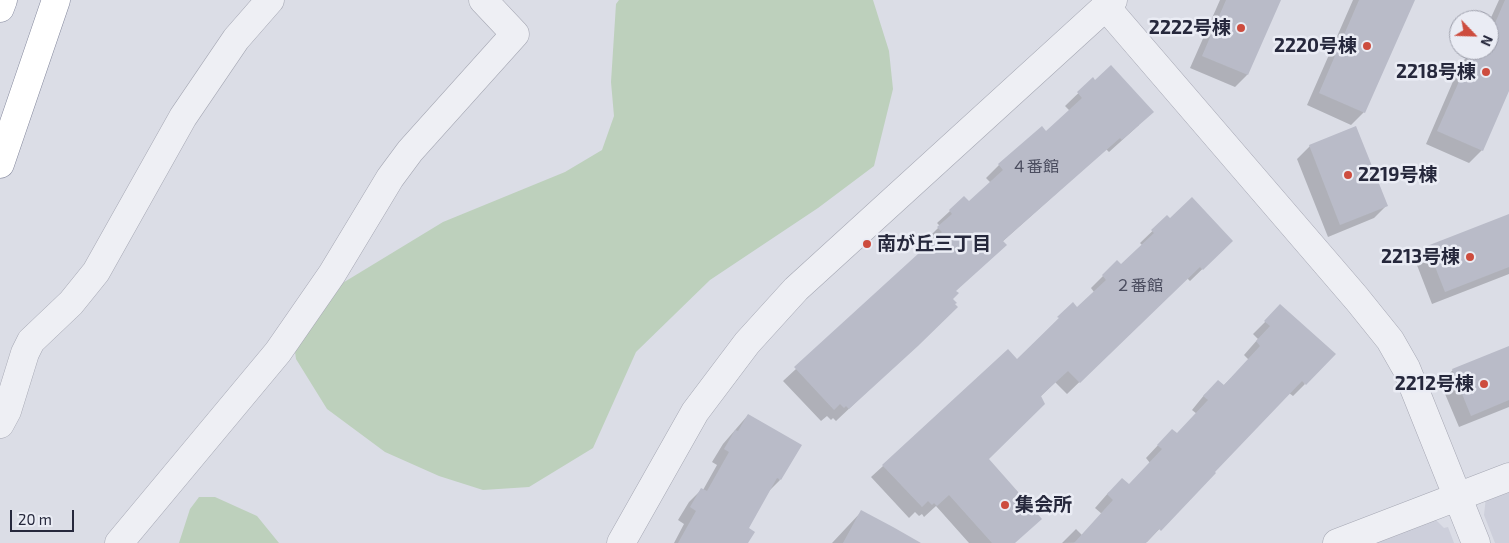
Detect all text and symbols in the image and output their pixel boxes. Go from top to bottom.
north arrow [1449,10,1499,60]
place label: 2222号棟 [1149,17,1231,39]
marker: 2222号棟 [1235,22,1247,34]
text: N [1477,33,1497,49]
place label: 2220号棟 [1274,35,1357,57]
marker: 2220号棟 [1361,40,1373,52]
place label: 2218号棟 [1396,61,1476,83]
marker: 2218号棟 [1480,66,1492,78]
house number: ４番館 [1011,157,1059,177]
place label: 2219号棟 [1358,164,1437,186]
marker: 2219号棟 [1342,169,1354,181]
place label: 南が丘三丁目 [877,233,991,255]
marker: 南が丘三丁目 [861,238,873,250]
place label: 2213号棟 [1381,246,1460,268]
marker: 2213号棟 [1464,251,1476,263]
house number: ２番館 [1115,276,1163,296]
place label: 2212号棟 [1395,373,1474,395]
marker: 2212号棟 [1478,378,1490,390]
place label: 集会所 [1015,494,1072,516]
marker: 集会所 [999,499,1011,511]
scale bar [12,500,76,532]
text: 20 m [18,510,52,528]

